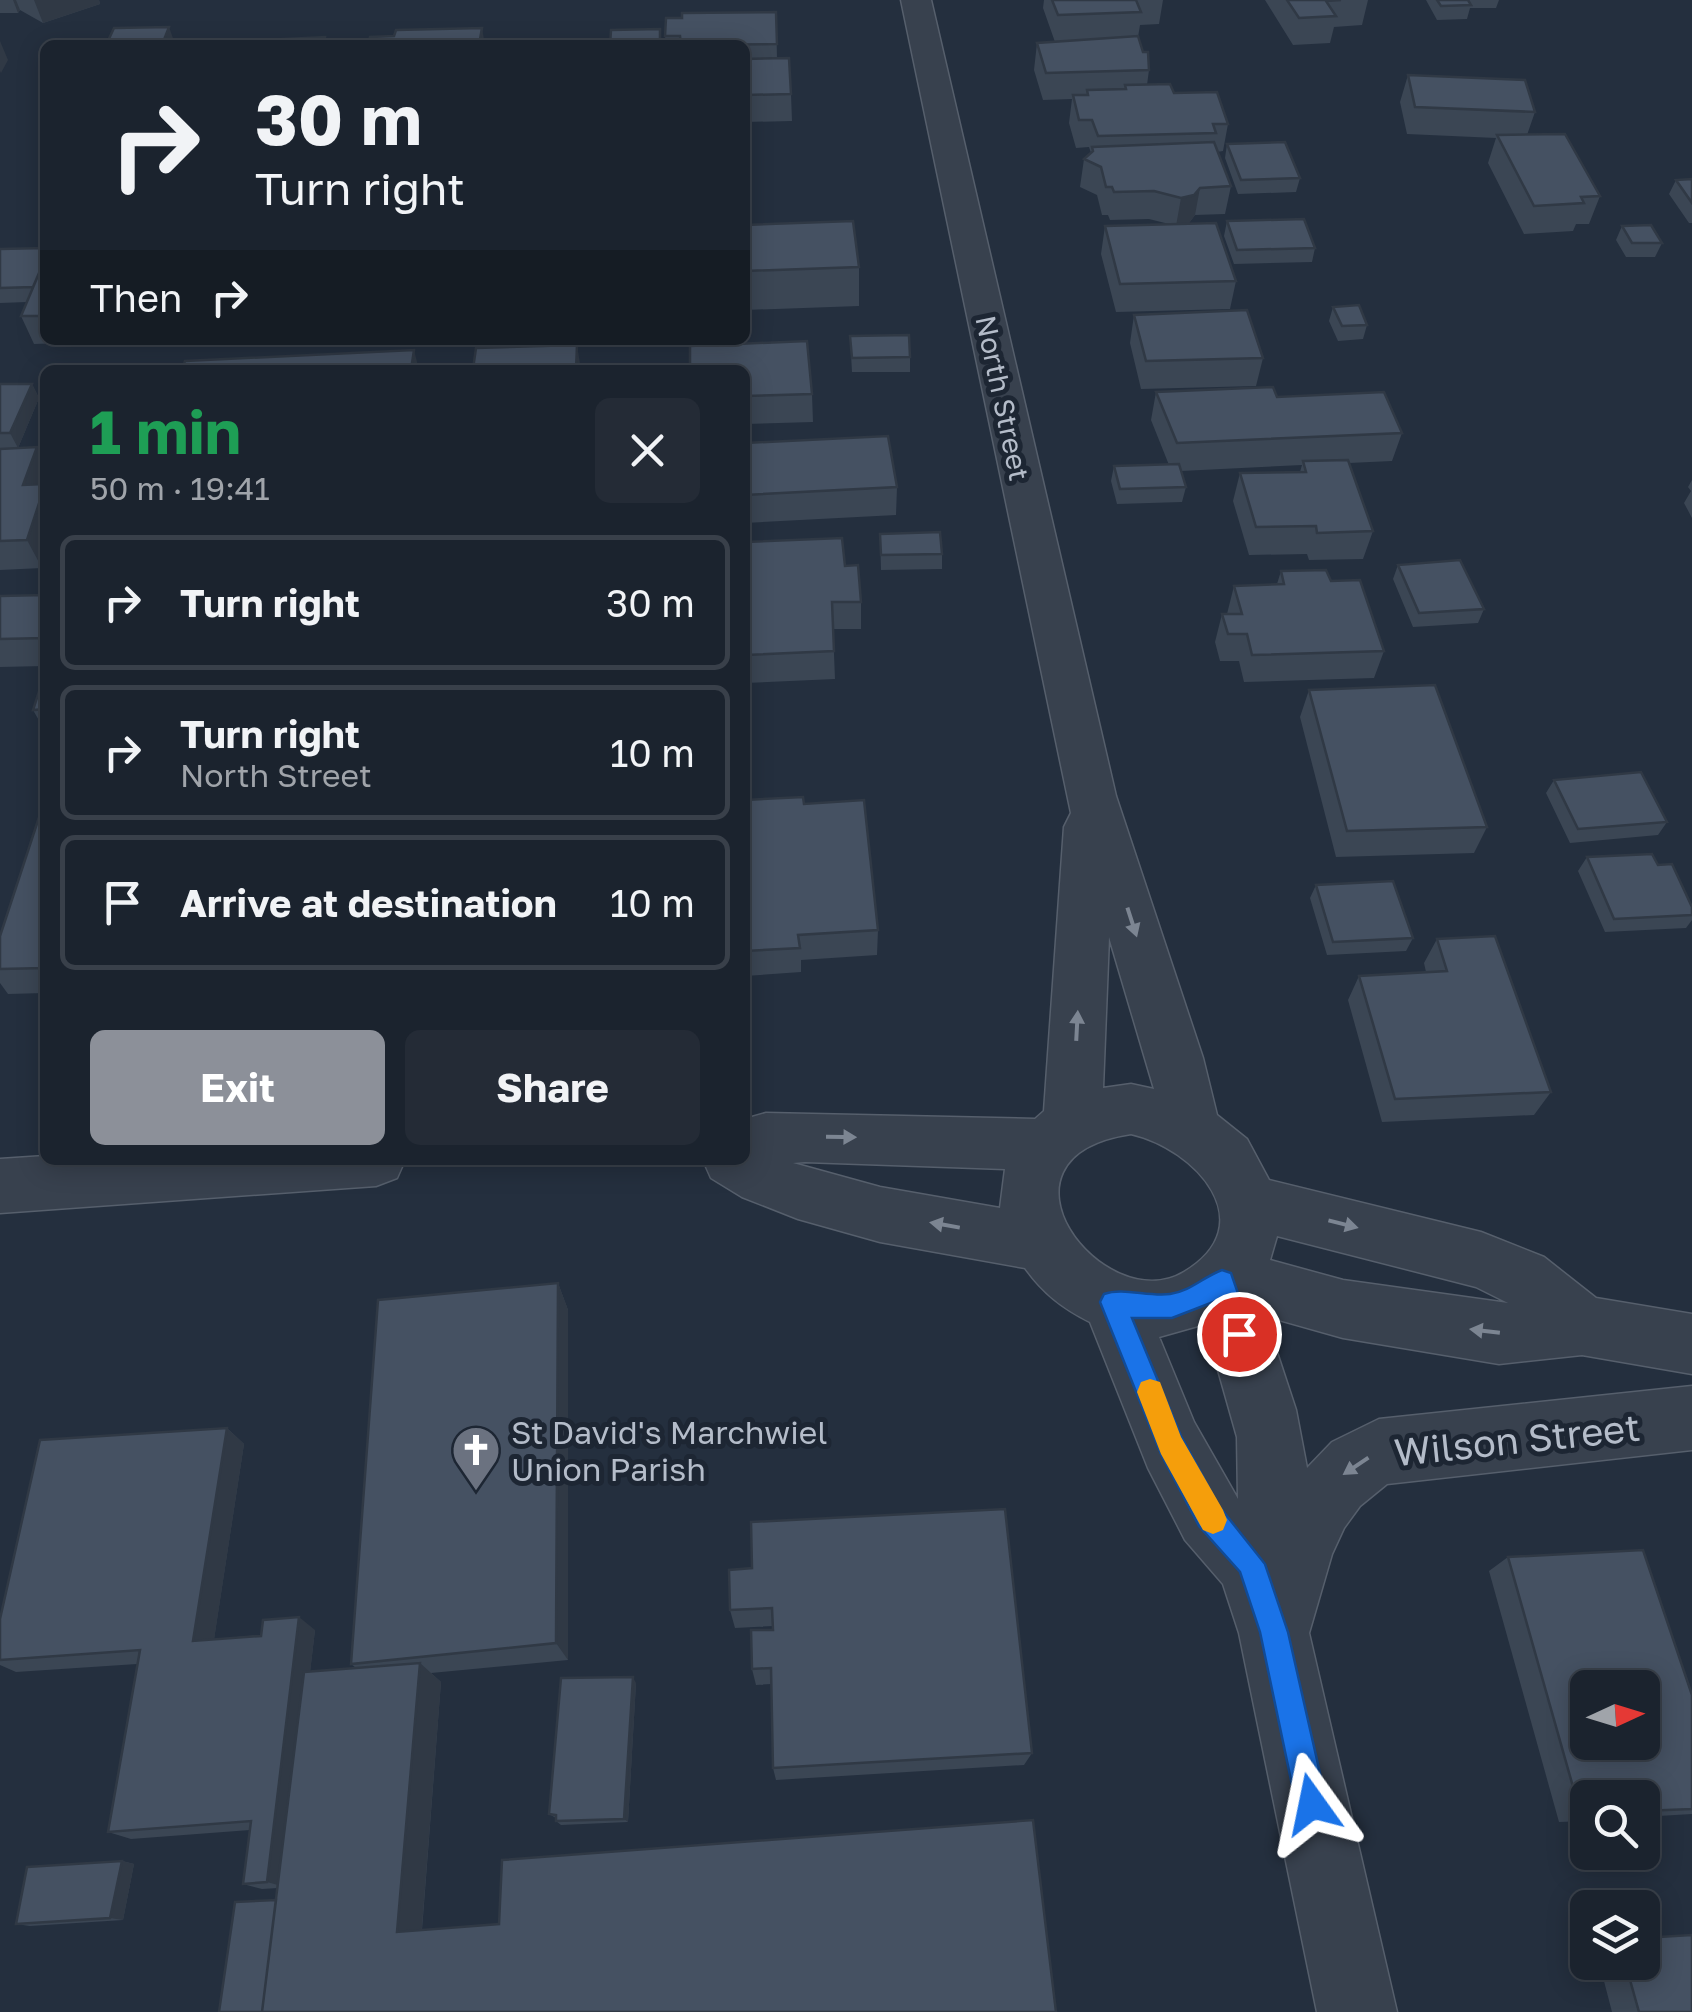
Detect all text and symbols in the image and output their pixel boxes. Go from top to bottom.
text: 30 m [255,76,422,160]
icon: right [90,80,220,210]
text: Turn right [255,161,465,215]
icon: right [202,270,257,325]
text: Then [90,275,182,320]
street label: North Street [969,312,1037,484]
text: 1 min [90,395,241,467]
button: close [595,398,700,503]
text: 50 m · 19:41 [90,469,270,507]
icon: right [95,575,150,630]
text: Turn right [180,580,360,625]
text: 30 m [606,580,695,625]
text: Turn right [180,711,360,756]
icon: right [95,725,150,780]
text: 10 m [610,730,695,775]
text: North Street [180,756,372,794]
icon: arrive [95,875,150,930]
text: Arrive at destination [180,880,557,925]
text: 10 m [610,880,695,925]
one-way arrow [1125,907,1140,938]
one-way arrow [1069,1010,1085,1042]
button: Exit [90,1030,385,1145]
button: Share [405,1030,700,1145]
one-way arrow [826,1130,858,1146]
one-way arrow [1328,1216,1359,1232]
one-way arrow [929,1217,960,1232]
pin [1197,1292,1282,1377]
icon: arrive [1212,1307,1267,1362]
one-way arrow [1469,1323,1500,1339]
street label: Wilson Street [1392,1404,1642,1474]
place label: St David's Marchwiel Union Parish [511,1413,828,1488]
church icon: St David's Marchwiel Union Parish [450,1424,502,1492]
one-way arrow [1342,1456,1369,1474]
north arrow [1570,1670,1660,1760]
map controls [1570,1670,1660,1980]
position arrow [1260,1752,1364,1856]
button: search [1570,1780,1660,1870]
button: layers [1570,1890,1660,1980]

